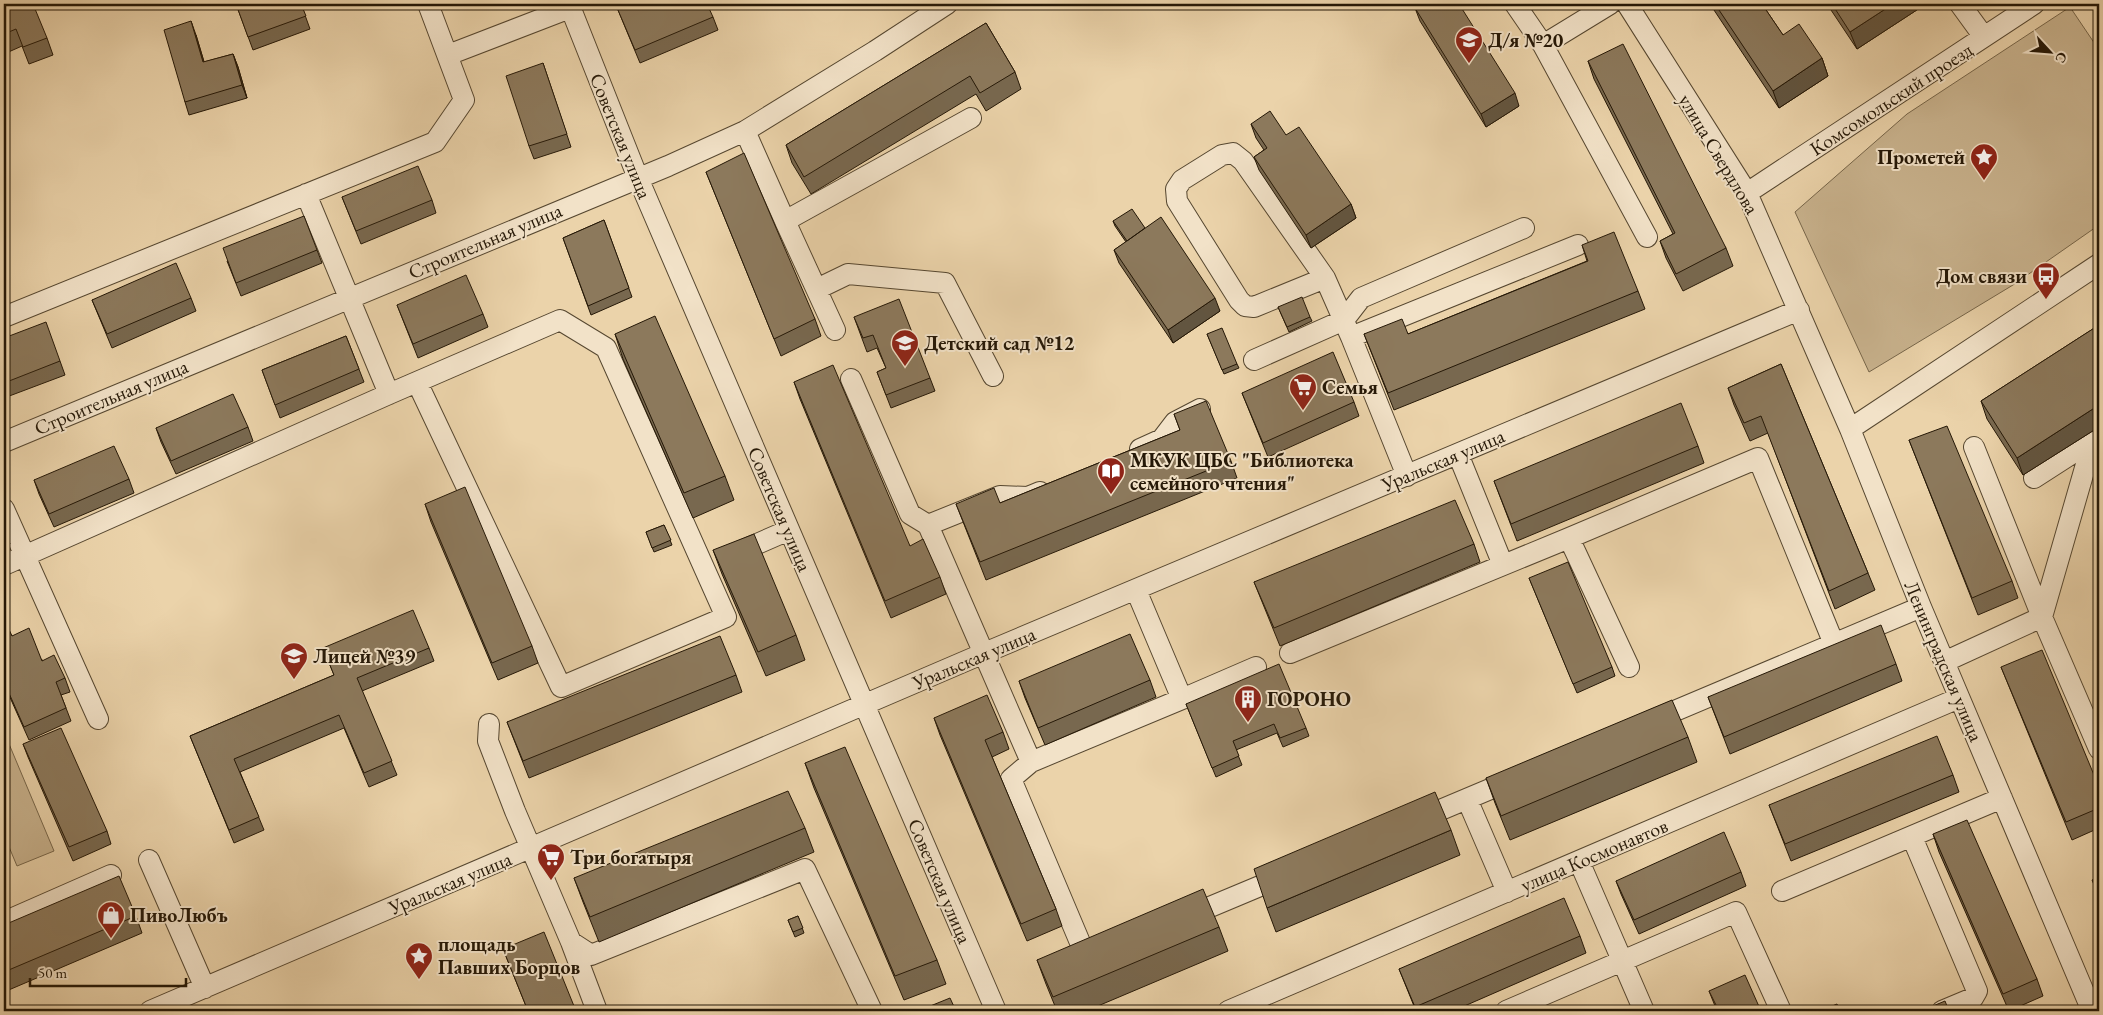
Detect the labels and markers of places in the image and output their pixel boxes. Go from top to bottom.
school or university icon: Д/я №20 [1454,25,1484,64]
place label: Д/я №20 [1488,27,1564,53]
place icon: Прометей [1969,142,1999,181]
place label: Прометей [1877,144,1965,170]
bus stop icon: Дом связи [2031,261,2061,300]
place label: Дом связи [1936,263,2027,289]
school or university icon: Детский сад №12 [890,328,920,367]
place label: Детский сад №12 [924,330,1075,356]
supermarket icon: Семья [1288,372,1318,411]
place label: Семья [1322,374,1378,400]
place label: МКУК ЦБС "Библиотека семейного чтения" [1130,447,1354,496]
library icon: МКУК ЦБС "Библиотека семейного чтения" [1096,456,1126,495]
school or university icon: Лицей №39 [279,641,309,680]
place label: Лицей №39 [313,643,416,669]
building icon: ГОРОНО [1233,684,1263,723]
place label: ГОРОНО [1267,686,1351,712]
supermarket icon: Три богатыря [536,842,566,881]
place label: Три богатыря [570,844,692,870]
shop icon: ПивоЛюбъ [96,900,126,939]
place label: ПивоЛюбъ [130,902,228,928]
place label: площадь Павших Борцов [438,931,580,980]
place icon: площадь Павших Борцов [404,941,434,980]

